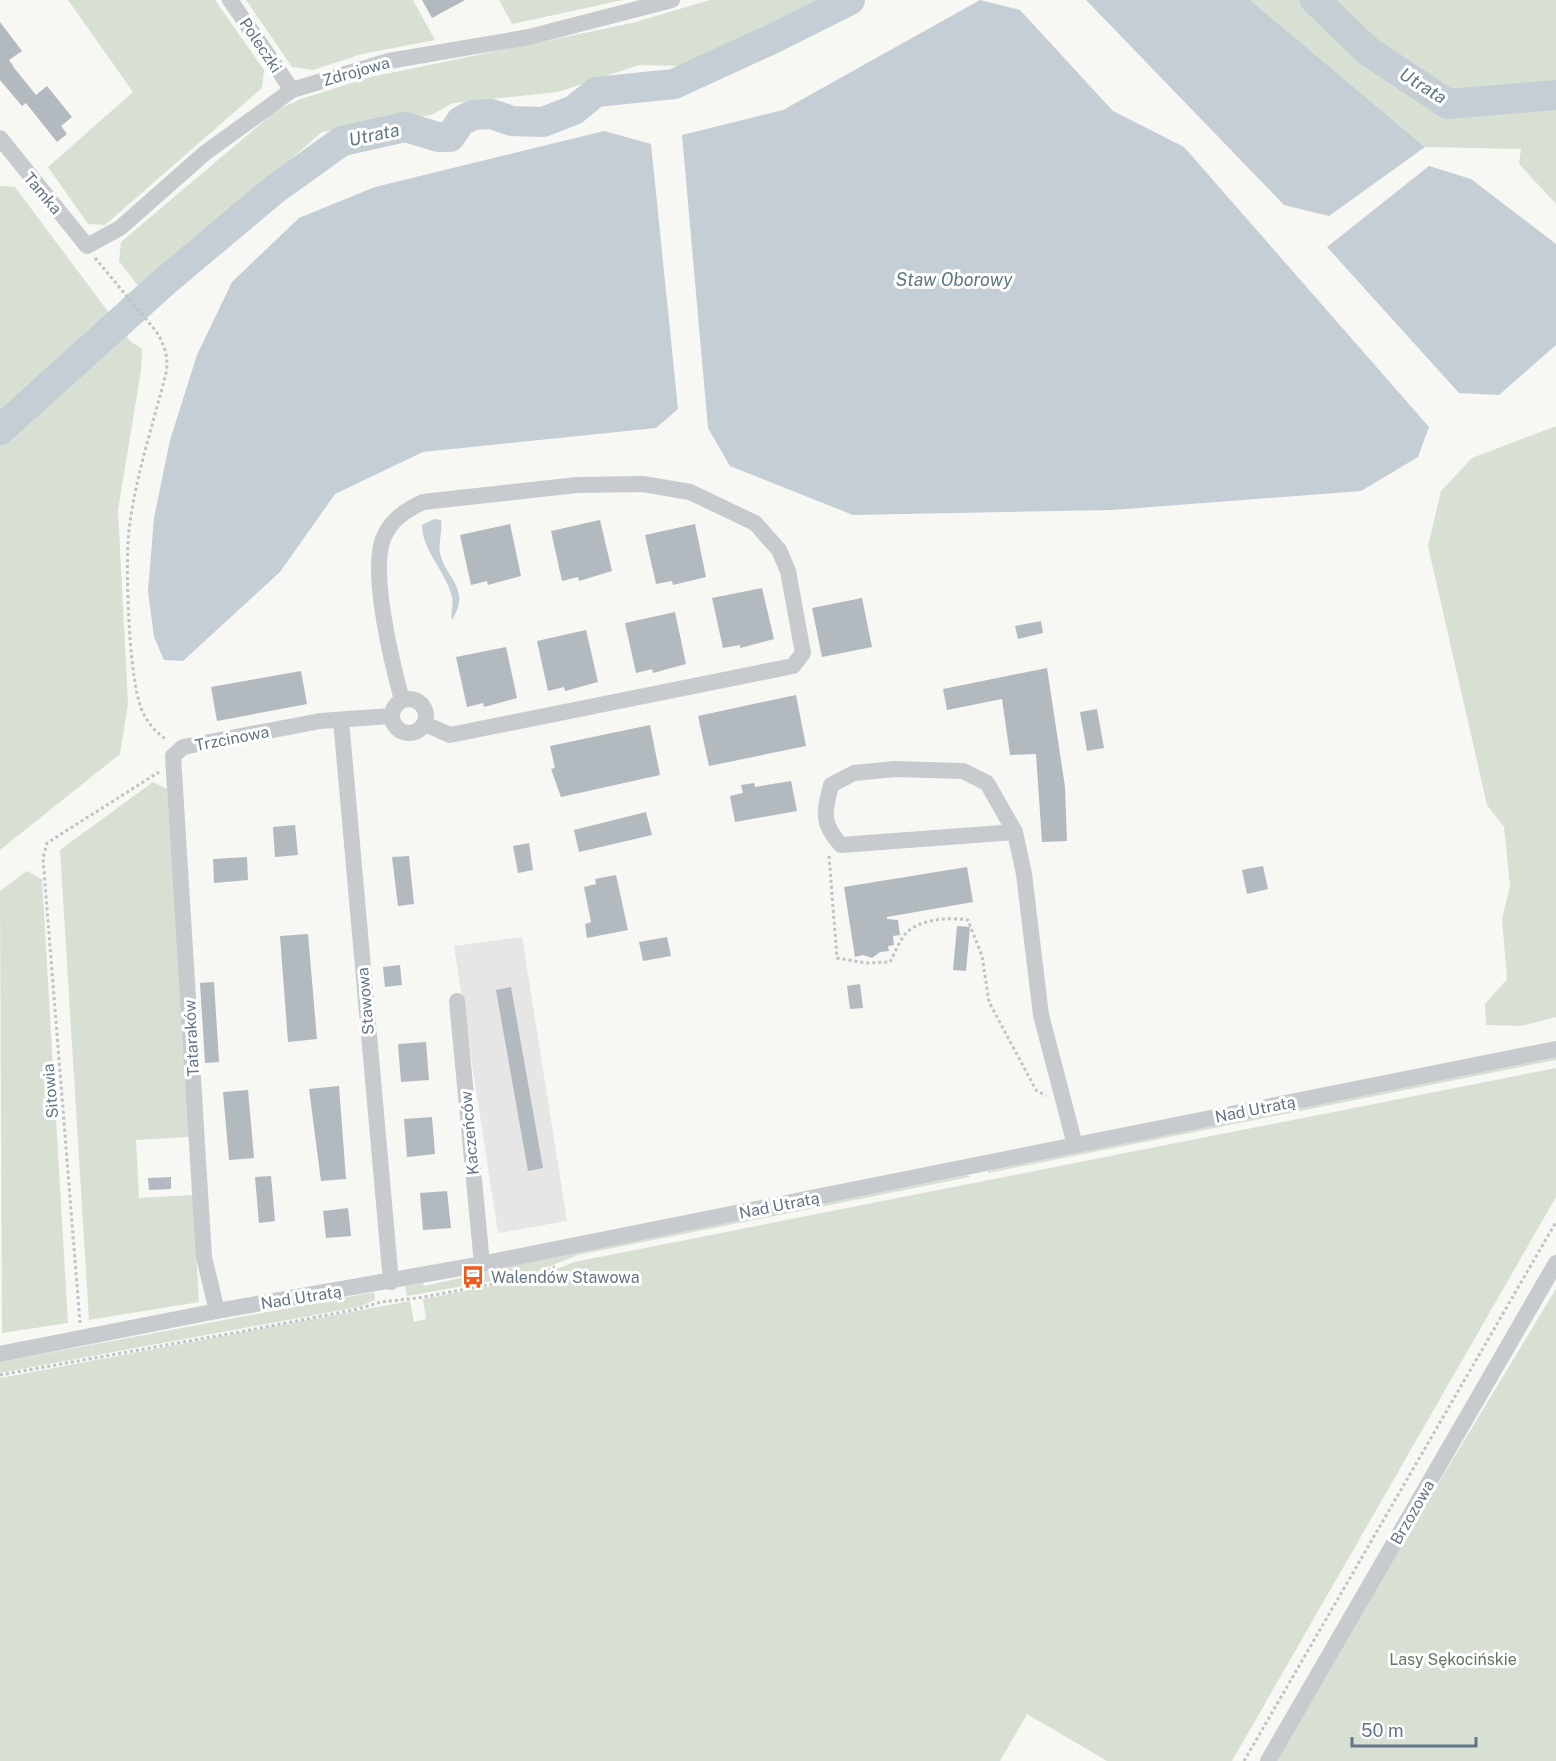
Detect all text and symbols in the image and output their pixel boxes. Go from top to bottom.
street label: Poleczki [235,14,286,76]
street label: Zdrojowa [320,53,392,90]
water label: Utrata [1396,63,1451,108]
water label: Utrata [347,119,401,150]
street label: Tamka [20,169,66,218]
water label: Staw Oborowy [896,269,1013,290]
street label: Trzcinowa [194,722,271,755]
street label: Stawowa [353,966,378,1035]
street label: Tataraków [180,999,203,1077]
street label: Sitowia [39,1063,62,1119]
street label: Kaczeńców [456,1090,483,1176]
street label: Nad Utratą [1213,1092,1297,1127]
street label: Nad Utratą [737,1188,821,1223]
bus stop icon: Walendów Stawowa [460,1264,486,1290]
place label: Walendów Stawowa [491,1268,640,1287]
street label: Nad Utratą [259,1282,343,1313]
street label: Brzozowa [1386,1477,1438,1548]
park label: Lasy Sękocińskie [1389,1650,1517,1669]
scale bar [1352,1710,1476,1748]
text: 50 m [1361,1720,1404,1741]

